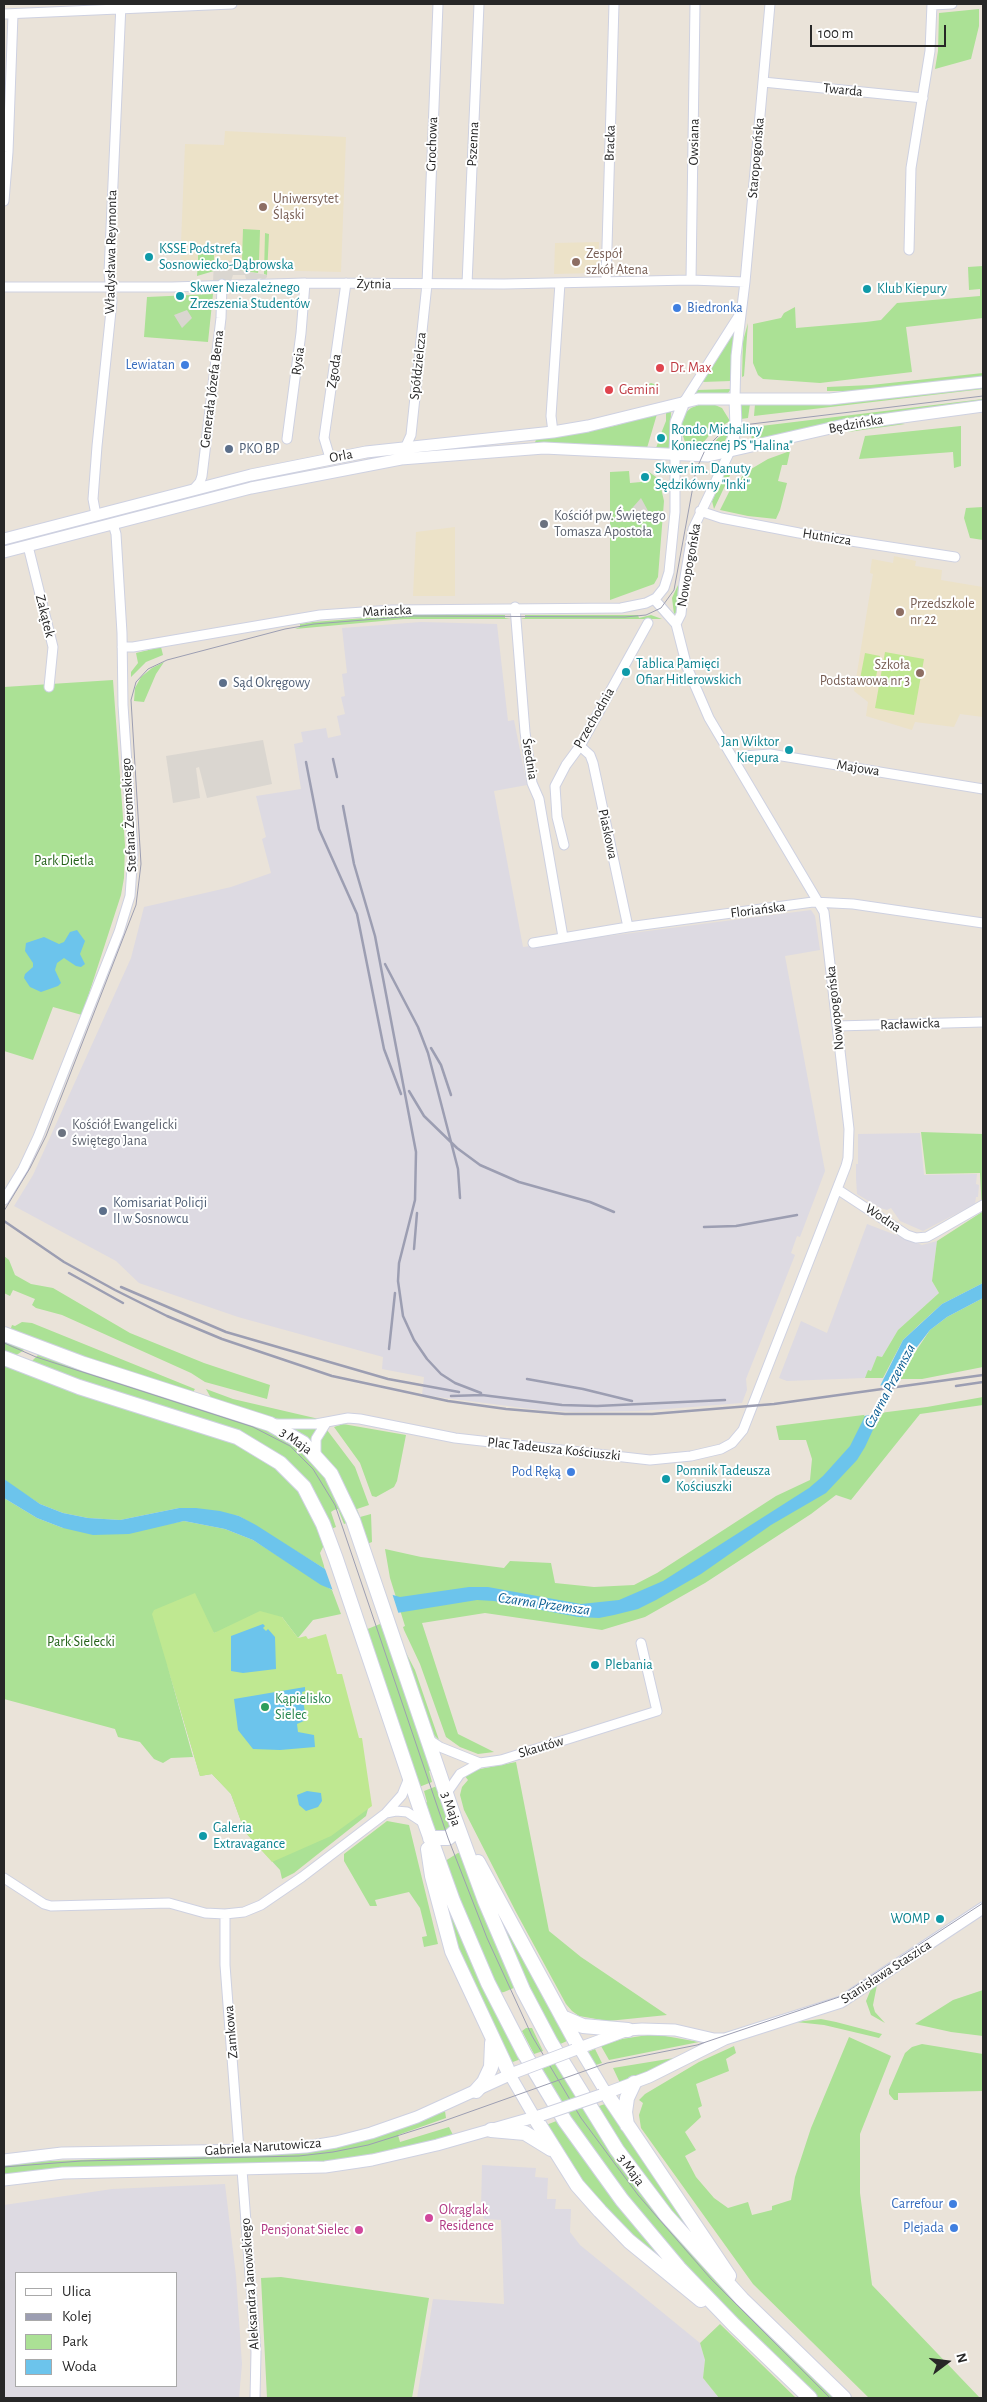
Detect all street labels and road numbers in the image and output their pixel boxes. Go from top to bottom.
street label: Twarda [822,80,864,100]
street label: Grochowa [423,116,441,172]
street label: Staropogońska [744,117,768,199]
street label: Owsiana [685,118,703,166]
street label: Pszenna [463,121,483,167]
street label: Bracka [601,125,619,161]
street label: Władysława Reymonta [102,190,120,314]
street label: Żytnia [357,275,391,293]
street label: Generała Józefa Bema [196,329,228,449]
street label: Spółdzielcza [406,331,430,401]
street label: Rysia [288,346,308,376]
street label: Zgoda [323,353,345,389]
street label: Będzińska [827,411,885,437]
street label: Orla [328,446,354,466]
street label: Nowopogońska [673,522,705,608]
street label: Hutnicza [801,525,853,549]
street label: Zakątek [32,593,58,639]
street label: Mariacka [362,601,412,621]
street label: Przechodnia [570,685,618,751]
street label: Średnia [518,737,542,781]
street label: Majowa [835,756,881,780]
street label: Stefana Żeromskiego [118,757,140,873]
street label: Piaskowa [594,807,622,861]
street label: Floriańska [729,898,787,922]
street label: Nowopogońska [822,965,848,1051]
street label: Racławicka [880,1015,940,1033]
street label: Wodna [862,1200,904,1236]
street label: 3 Maja [277,1424,315,1458]
street label: Plac Tadeusza Kościuszki [487,1434,621,1464]
street label: Skautów [516,1732,566,1762]
street label: 3 Maja [437,1789,465,1829]
street label: Stanisława Staszica [838,1936,934,2008]
street label: Zamkowa [220,2005,242,2059]
street label: Gabriela Narutowicza [204,2135,322,2159]
street label: 3 Maja [614,2151,648,2189]
street label: Aleksandra Janowskiego [237,2217,263,2351]

